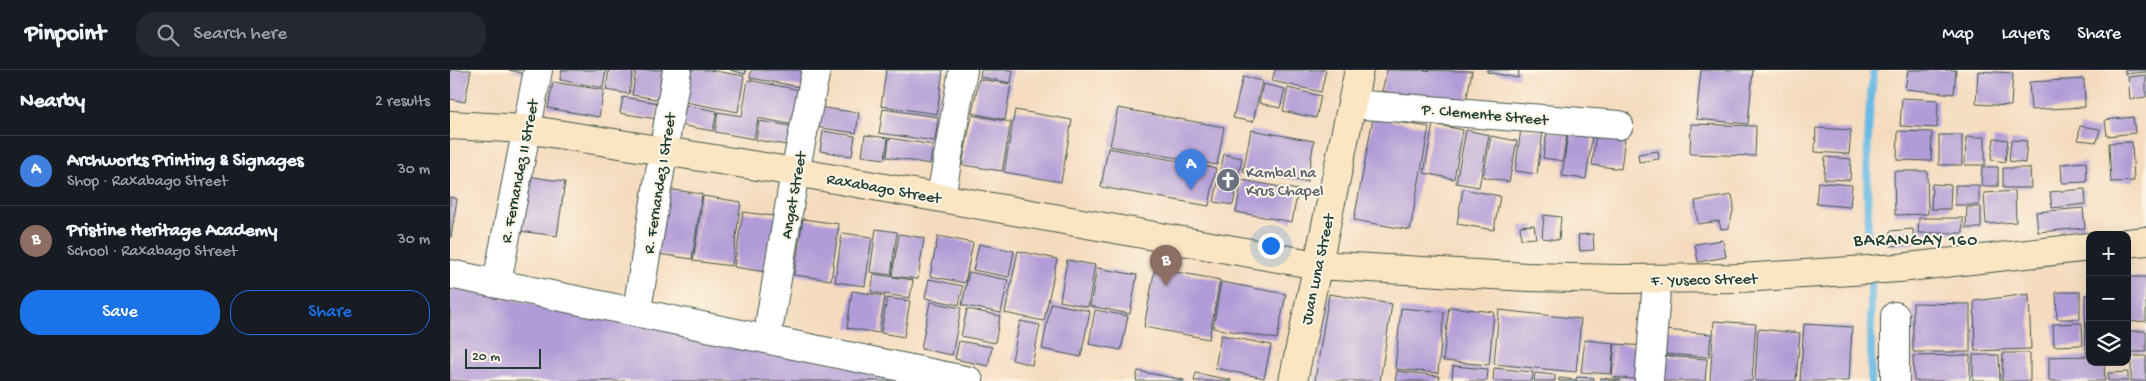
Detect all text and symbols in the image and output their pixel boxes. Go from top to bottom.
search box [136,12,486,57]
text: Pinpoint [25,20,106,49]
icon: search [154,21,182,49]
text: Search here [194,23,287,46]
text: Map [1942,24,1974,45]
text: Layers [2002,24,2049,45]
text: Share [2077,24,2121,45]
text: Nearby [20,90,85,115]
text: 2 results [375,93,430,112]
street label: R. Fernandez II Street [498,97,545,245]
street label: P. Clemente Street [1420,101,1550,132]
street label: R. Fernandez I Street [641,110,682,255]
street label: Angat Street [778,149,813,241]
pin: A [1175,149,1207,190]
text: Archworks Printing & Signages [67,150,304,173]
text: A [31,161,41,180]
text: 30 m [397,161,430,180]
place label: Kambal na Krus Chapel [1246,165,1323,202]
church icon: Kambal na Krus Chapel [1215,167,1241,193]
street label: Raxabago Street [825,171,943,210]
text: Shop · Raxabago Street [67,173,228,192]
street label: Juan Luna Street [1298,211,1341,327]
text: Pristine Heritage Academy [67,220,277,243]
text: B [32,231,40,250]
text: 30 m [397,231,430,250]
district label: BARANGAY 160 [1853,231,1978,252]
map controls [2086,231,2131,366]
button: + [2086,231,2131,276]
your location [1258,233,1284,259]
text: School · Raxabago Street [67,243,237,262]
pin: B [1150,245,1182,286]
street label: F. Yuseco Street [1650,271,1759,292]
button: − [2086,276,2131,321]
button: Save [20,290,220,335]
button: Share [230,290,430,335]
button: layers [2086,321,2131,366]
scale bar [465,346,541,369]
text: 20 m [472,349,500,366]

